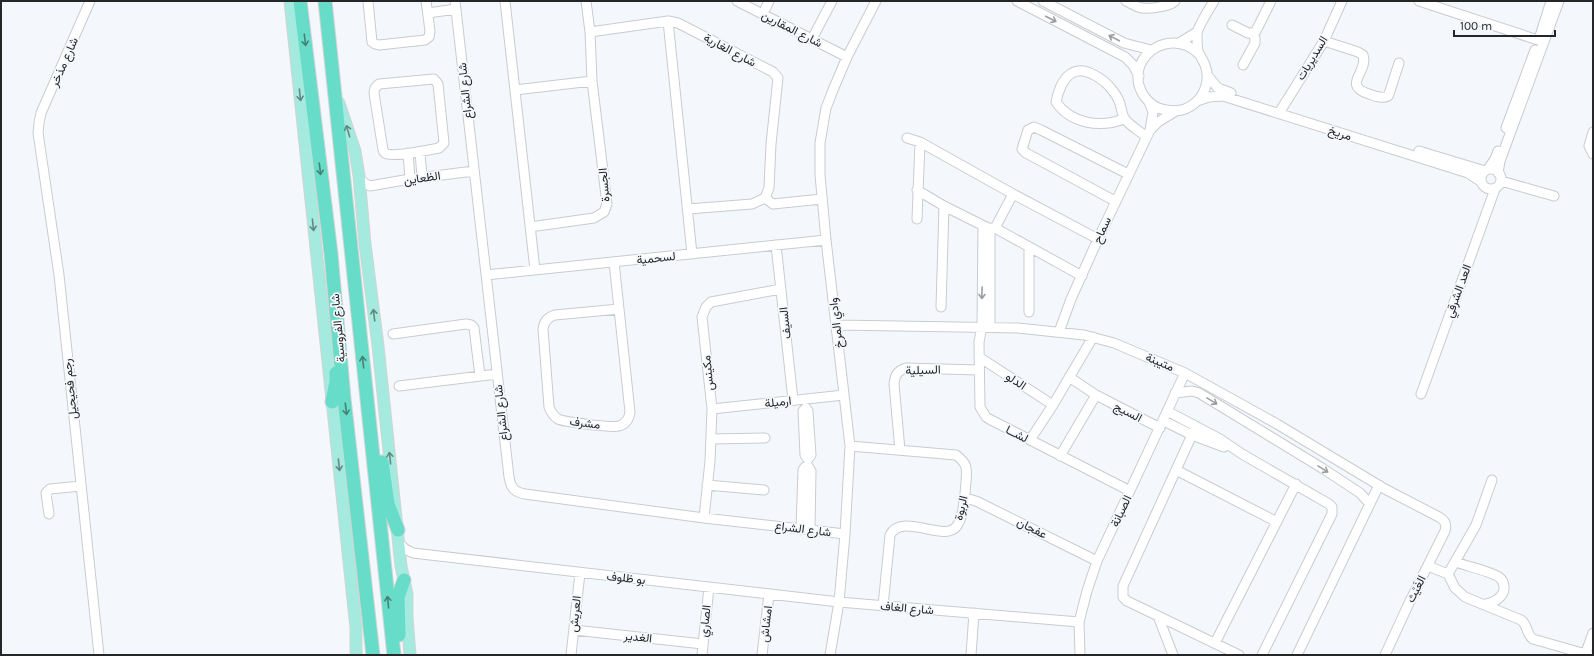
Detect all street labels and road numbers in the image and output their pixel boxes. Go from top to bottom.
street label: شارع المقارين [758,8,825,52]
street label: شارع الغارية [700,30,759,71]
street label: السديريات [1293,33,1331,83]
street label: شارع مذخر [47,35,83,91]
street label: شارع الشراع [455,62,477,120]
street label: مريخ [1326,123,1353,145]
street label: الجسرة [596,167,613,202]
street label: الظعاين [403,168,442,189]
street label: سماح [1090,215,1116,246]
street label: لسحمية [636,249,676,267]
street label: العد الشرقي [1442,262,1477,321]
street label: شارع الفروسية [328,293,350,363]
street label: وادي المرخ [826,296,849,349]
street label: السيف [776,306,794,340]
street label: متيبنة [1144,350,1176,374]
street label: مكينس [699,354,718,392]
street label: رجم فحيحيل [60,358,81,420]
street label: السيلية [905,362,941,378]
street label: الدلو [1003,369,1029,394]
street label: شارع الشراع [491,384,513,442]
street label: ارميلة [764,394,792,411]
street label: السيج [1111,399,1144,427]
street label: مشرف [569,414,601,433]
street label: لشــا [1003,422,1031,446]
street label: الصبانة [1108,493,1134,529]
street label: الربوة [951,494,972,522]
street label: عفجان [1015,515,1049,541]
street label: شارع الشراع [774,519,832,541]
street label: بو ظلوف [606,569,646,588]
street label: الغَيْث [1403,573,1429,605]
street label: العريش [566,595,585,633]
street label: شارع الغاف [879,599,934,619]
street label: الصاري [696,604,717,638]
street label: امشاش [757,605,776,643]
street label: الغدير [622,628,653,646]

